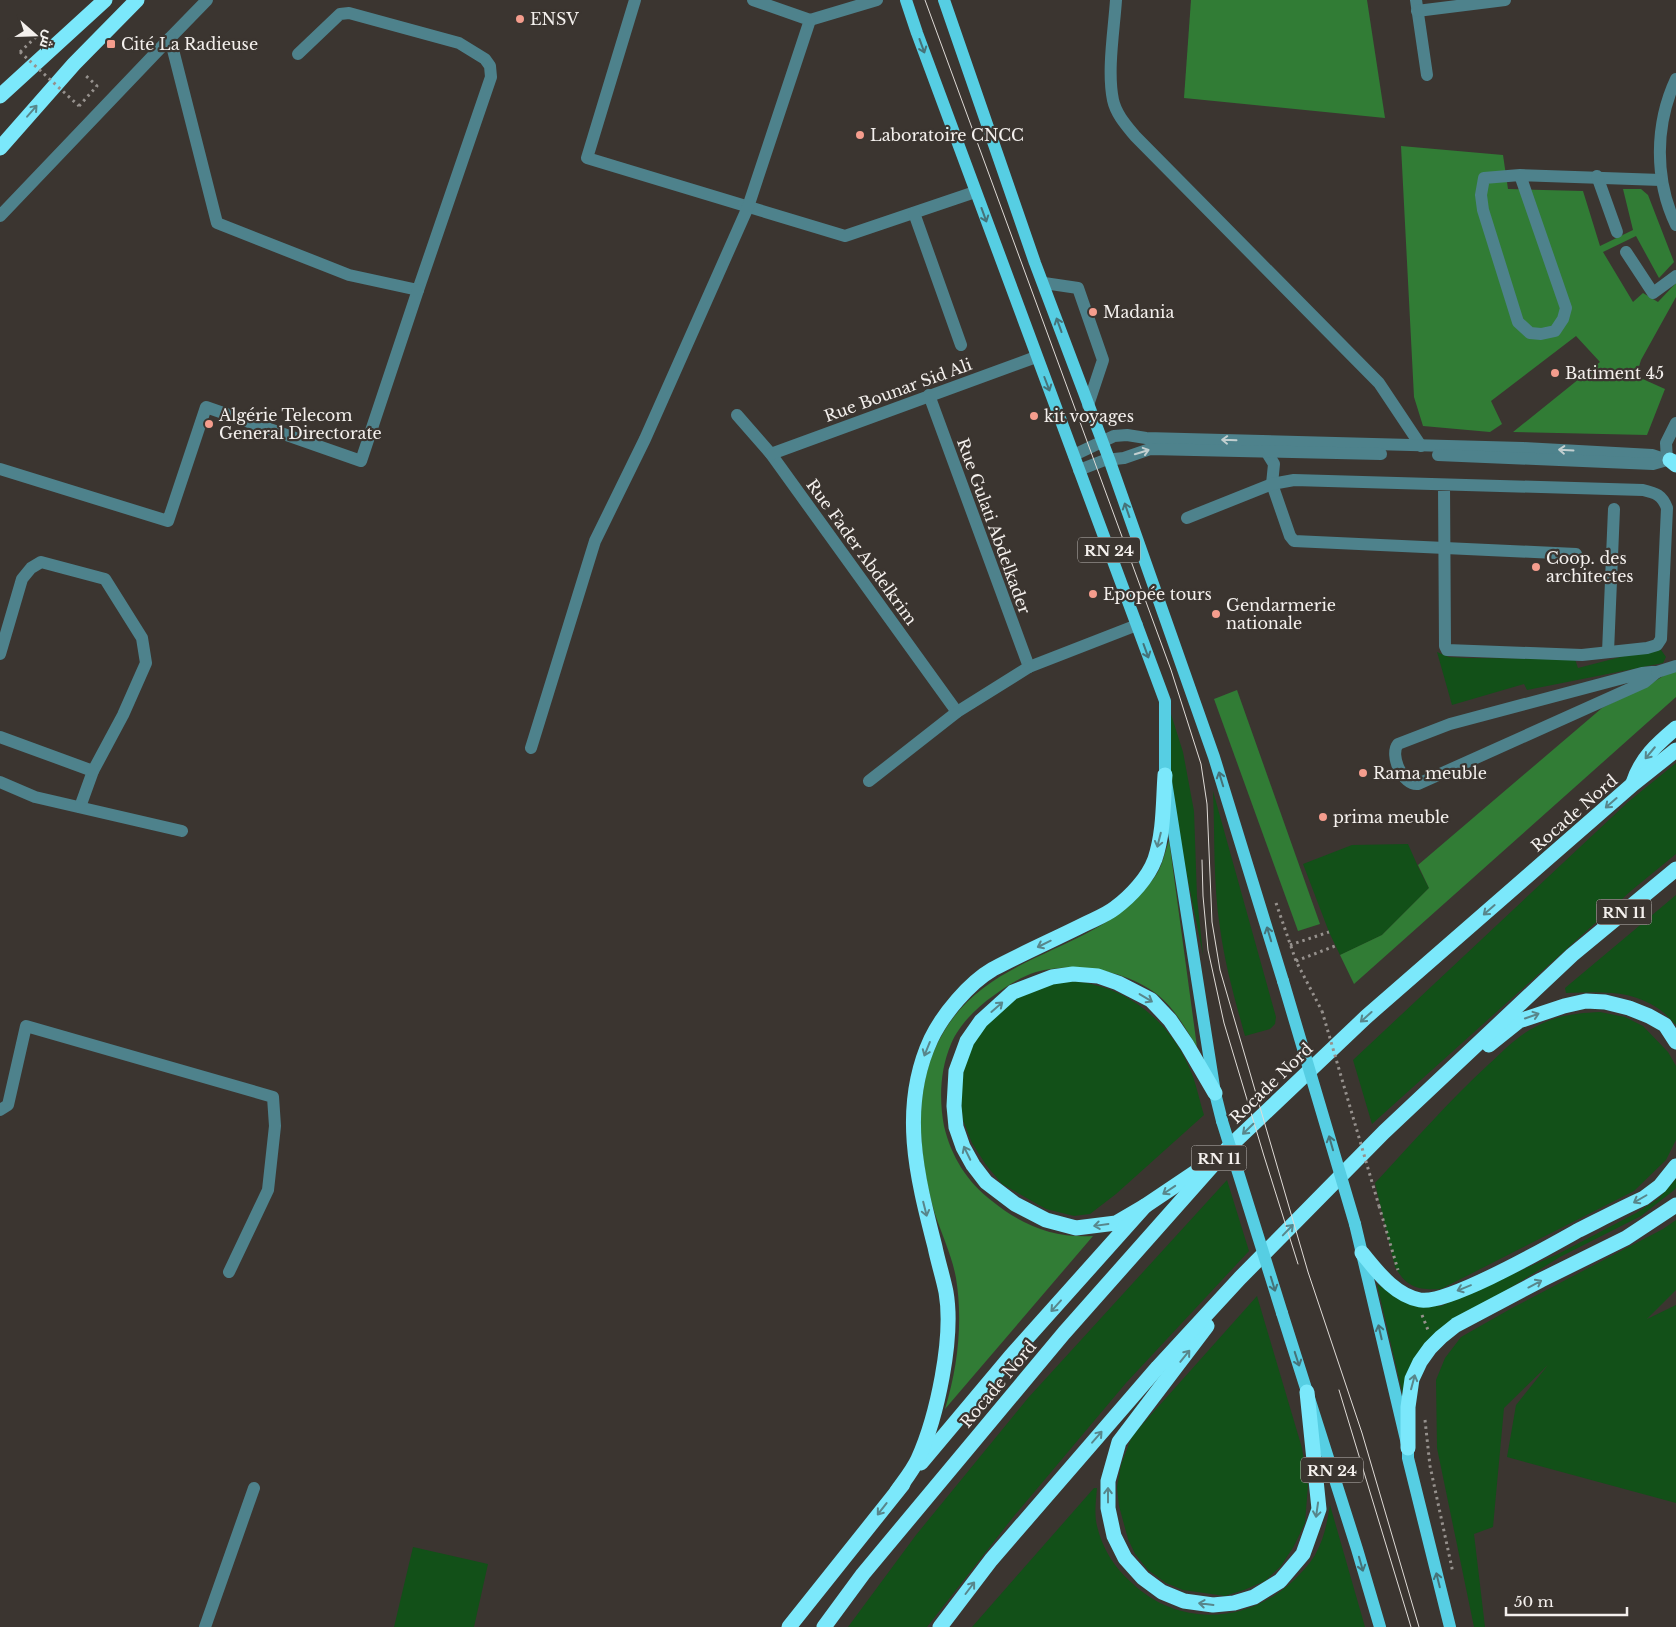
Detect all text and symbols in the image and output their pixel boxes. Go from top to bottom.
place label: ENSV [530,9,579,29]
north arrow [10,10,60,60]
marker: ENSV [514,13,526,25]
text: ش [36,28,59,51]
place label: Cité La Radieuse [121,34,258,54]
marker: Cité La Radieuse [105,38,117,50]
one-way arrow [918,38,927,54]
one-way arrow [27,105,38,118]
place label: Laboratoire CNCC [870,125,1024,145]
marker: Laboratoire CNCC [854,129,866,141]
one-way arrow [980,207,989,222]
place label: Madania [1103,302,1174,322]
marker: Madania [1087,306,1099,318]
one-way arrow [1054,317,1063,333]
street label: Rue Bounar Sid Ali [821,354,975,426]
place label: Batiment 45 [1565,363,1664,383]
marker: Batiment 45 [1549,367,1561,379]
one-way arrow [1042,376,1052,391]
place label: Algérie Telecom General Directorate [218,405,382,443]
place label: kit voyages [1044,406,1134,426]
marker: kit voyages [1028,410,1040,422]
marker: Algérie Telecom General Directorate [203,418,215,430]
street label: Rue Gulati Abdelkader [953,435,1035,617]
one-way arrow [1221,436,1237,445]
one-way arrow [1134,446,1150,456]
one-way arrow [1559,446,1575,455]
street label: Rue Fader Abdelkrim [802,475,922,629]
one-way arrow [1122,503,1131,518]
road number: RN 24 [1078,538,1140,562]
place label: Coop. des architectes [1546,548,1634,586]
marker: Coop. des architectes [1530,561,1542,573]
place label: Epopée tours [1103,584,1212,604]
marker: Epopée tours [1087,588,1099,600]
place label: Gendarmerie nationale [1226,595,1336,633]
marker: Gendarmerie nationale [1210,608,1222,620]
one-way arrow [1142,643,1151,658]
one-way arrow [1644,746,1655,759]
place label: Rama meuble [1373,763,1487,783]
marker: Rama meuble [1357,767,1369,779]
street label: Rocade Nord [1527,770,1621,856]
one-way arrow [1216,771,1225,787]
one-way arrow [1605,797,1618,809]
place label: prima meuble [1333,807,1449,827]
marker: prima meuble [1317,811,1329,823]
one-way arrow [1154,832,1164,848]
road number: RN 11 [1596,900,1652,924]
one-way arrow [1482,904,1495,916]
one-way arrow [1263,927,1273,943]
one-way arrow [1037,940,1052,949]
one-way arrow [1138,993,1153,1003]
one-way arrow [990,1001,1003,1012]
one-way arrow [1360,1011,1373,1023]
one-way arrow [1524,1011,1540,1021]
street label: Rocade Nord [1225,1038,1317,1128]
one-way arrow [922,1041,931,1056]
one-way arrow [1242,1123,1255,1135]
one-way arrow [1325,1136,1335,1152]
one-way arrow [962,1146,972,1161]
road number: RN 11 [1192,1146,1246,1170]
one-way arrow [1162,1185,1176,1195]
one-way arrow [1633,1194,1648,1204]
one-way arrow [921,1200,930,1216]
one-way arrow [1094,1220,1110,1230]
one-way arrow [1281,1224,1293,1236]
one-way arrow [1269,1276,1278,1292]
one-way arrow [1527,1279,1542,1288]
one-way arrow [1457,1284,1472,1293]
one-way arrow [1050,1299,1062,1312]
one-way arrow [1375,1325,1384,1341]
street label: Rocade Nord [956,1336,1040,1432]
one-way arrow [1179,1350,1190,1363]
one-way arrow [1292,1351,1302,1367]
one-way arrow [1408,1374,1418,1390]
one-way arrow [1092,1431,1103,1444]
road number: RN 24 [1301,1458,1363,1482]
one-way arrow [1103,1487,1113,1503]
one-way arrow [1312,1501,1322,1517]
one-way arrow [877,1503,888,1516]
one-way arrow [1357,1556,1367,1572]
one-way arrow [1433,1572,1442,1588]
one-way arrow [964,1582,975,1595]
scale bar [1506,1584,1627,1616]
text: 50 m [1514,1592,1554,1611]
one-way arrow [1198,1599,1214,1609]

